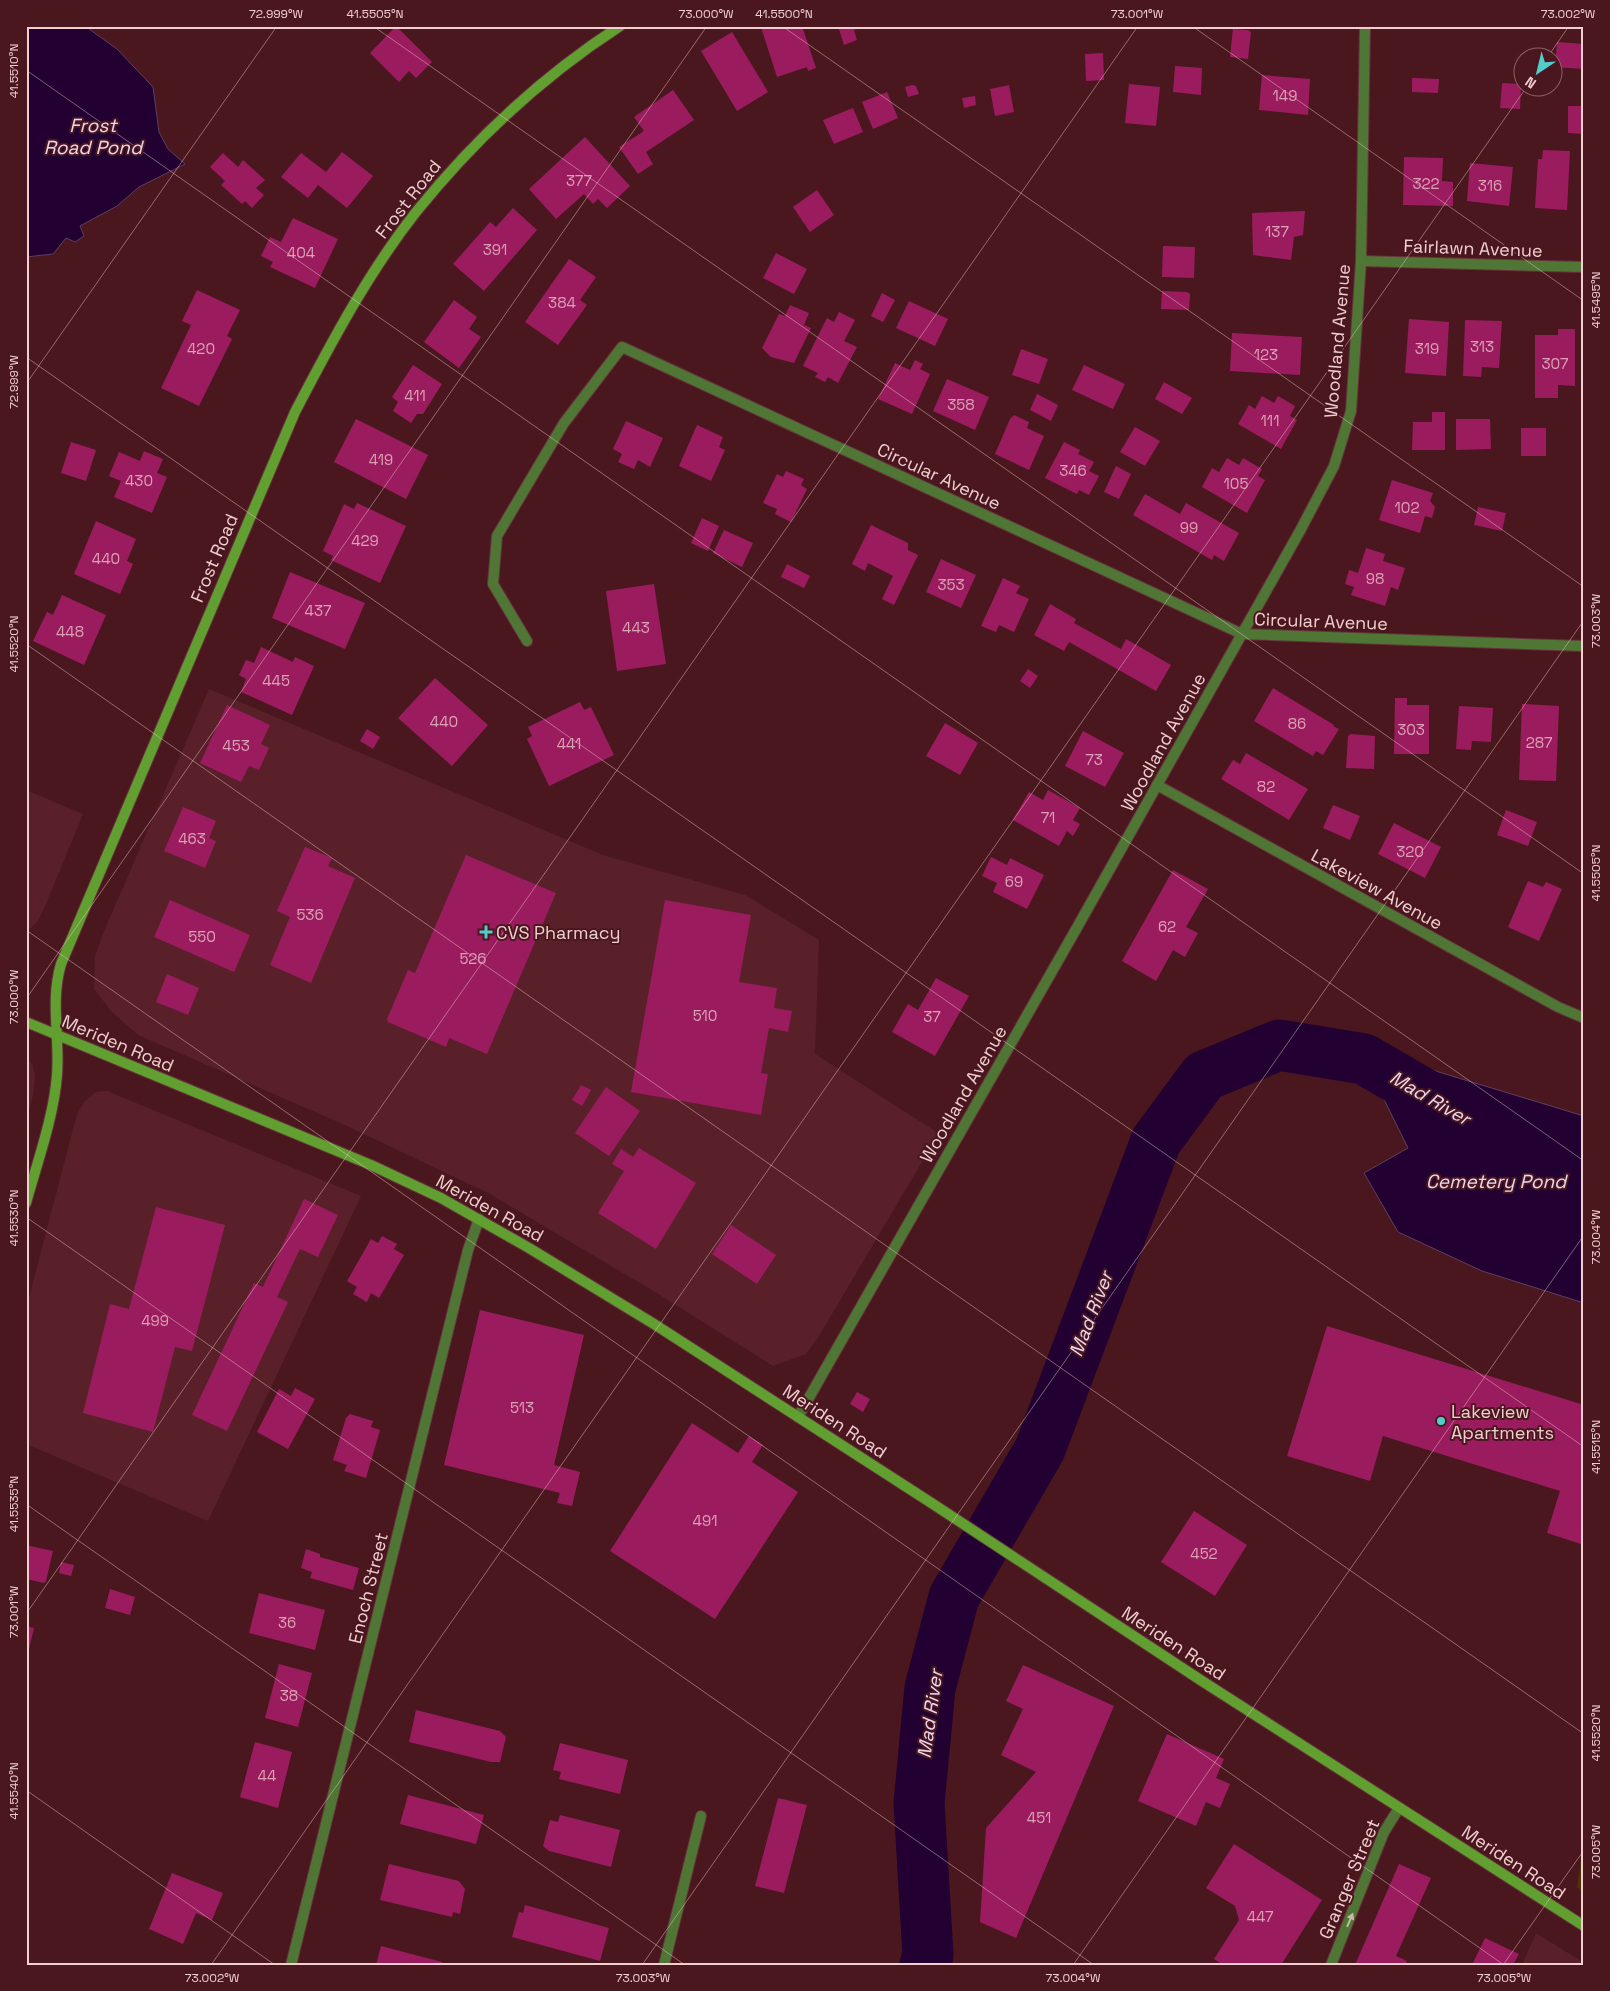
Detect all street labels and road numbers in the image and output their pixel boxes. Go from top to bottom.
street label: Frost Road [370,155,446,243]
street label: Fairlawn Avenue [1403,234,1543,262]
street label: Woodland Avenue [1319,263,1355,419]
street label: Circular Avenue [874,437,1004,515]
street label: Frost Road [185,510,243,606]
street label: Circular Avenue [1254,607,1388,635]
street label: Woodland Avenue [1115,669,1211,815]
street label: Lakeview Avenue [1307,843,1447,935]
street label: Meriden Road [58,1009,178,1077]
street label: Woodland Avenue [914,1021,1012,1167]
street label: Meriden Road [432,1169,548,1247]
street label: Meriden Road [779,1379,891,1463]
street label: Enoch Street [343,1530,393,1646]
street label: Meriden Road [1118,1601,1230,1685]
street label: Granger Street [1313,1815,1385,1943]
street label: Meriden Road [1458,1820,1570,1904]

